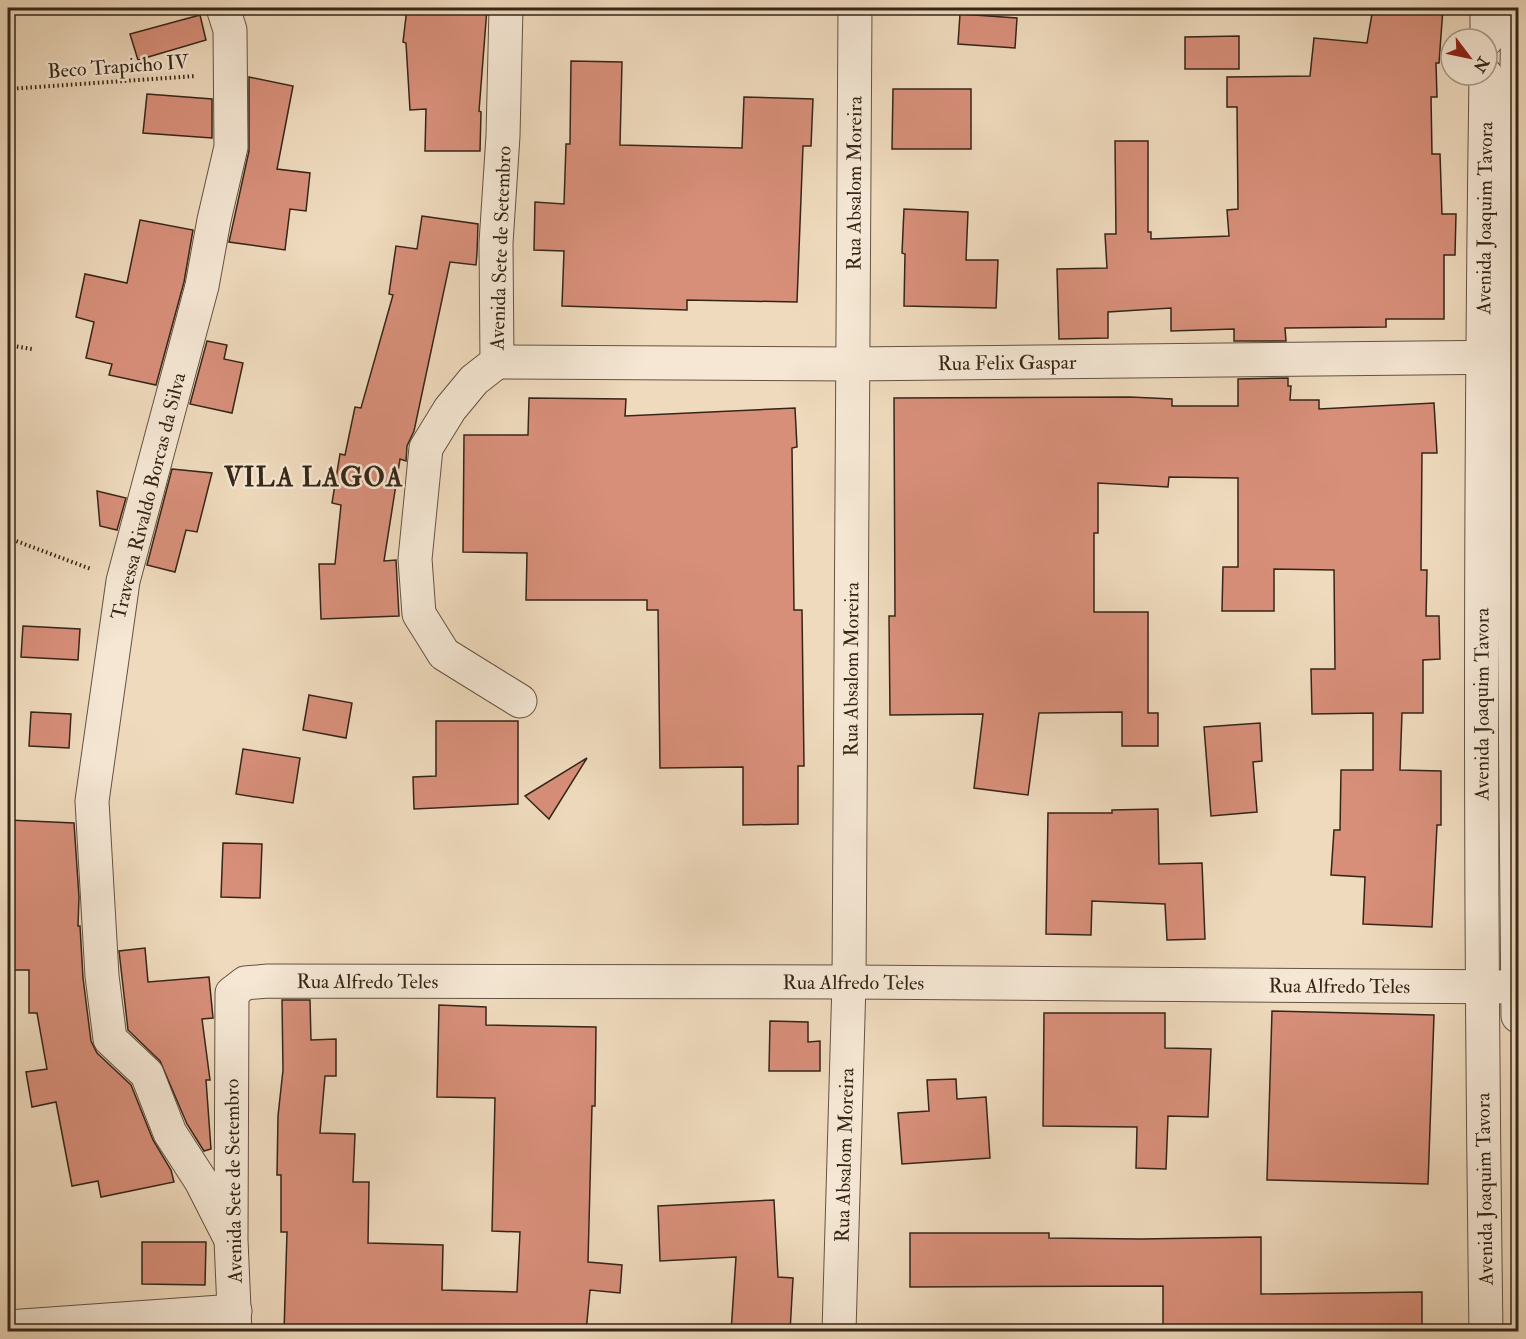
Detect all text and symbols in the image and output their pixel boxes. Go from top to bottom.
north arrow [1439,27,1499,87]
street label: Beco Trapicho IV [47,49,190,85]
text: N [1468,52,1494,76]
street label: Rua Absalom Moreira [841,95,867,270]
street label: Avenida Joaquim Tavora [1471,121,1498,316]
street label: Avenida Sete de Setembro [484,145,517,352]
street label: Rua Felix Gaspar [938,350,1077,376]
street label: Travessa Rivaldo Borcas da Silva [106,369,192,622]
district label: VILA LAGOA [223,462,404,494]
street label: Rua Absalom Moreira [838,581,864,756]
street label: Avenida Joaquim Tavora [1469,607,1495,801]
street label: Rua Alfredo Teles [297,969,438,994]
street label: Rua Alfredo Teles [783,970,925,996]
street label: Rua Alfredo Teles [1268,973,1410,999]
street label: Rua Absalom Moreira [830,1067,860,1243]
street label: Avenida Sete de Setembro [219,1079,248,1284]
street label: Avenida Joaquim Tavora [1470,1092,1499,1286]

